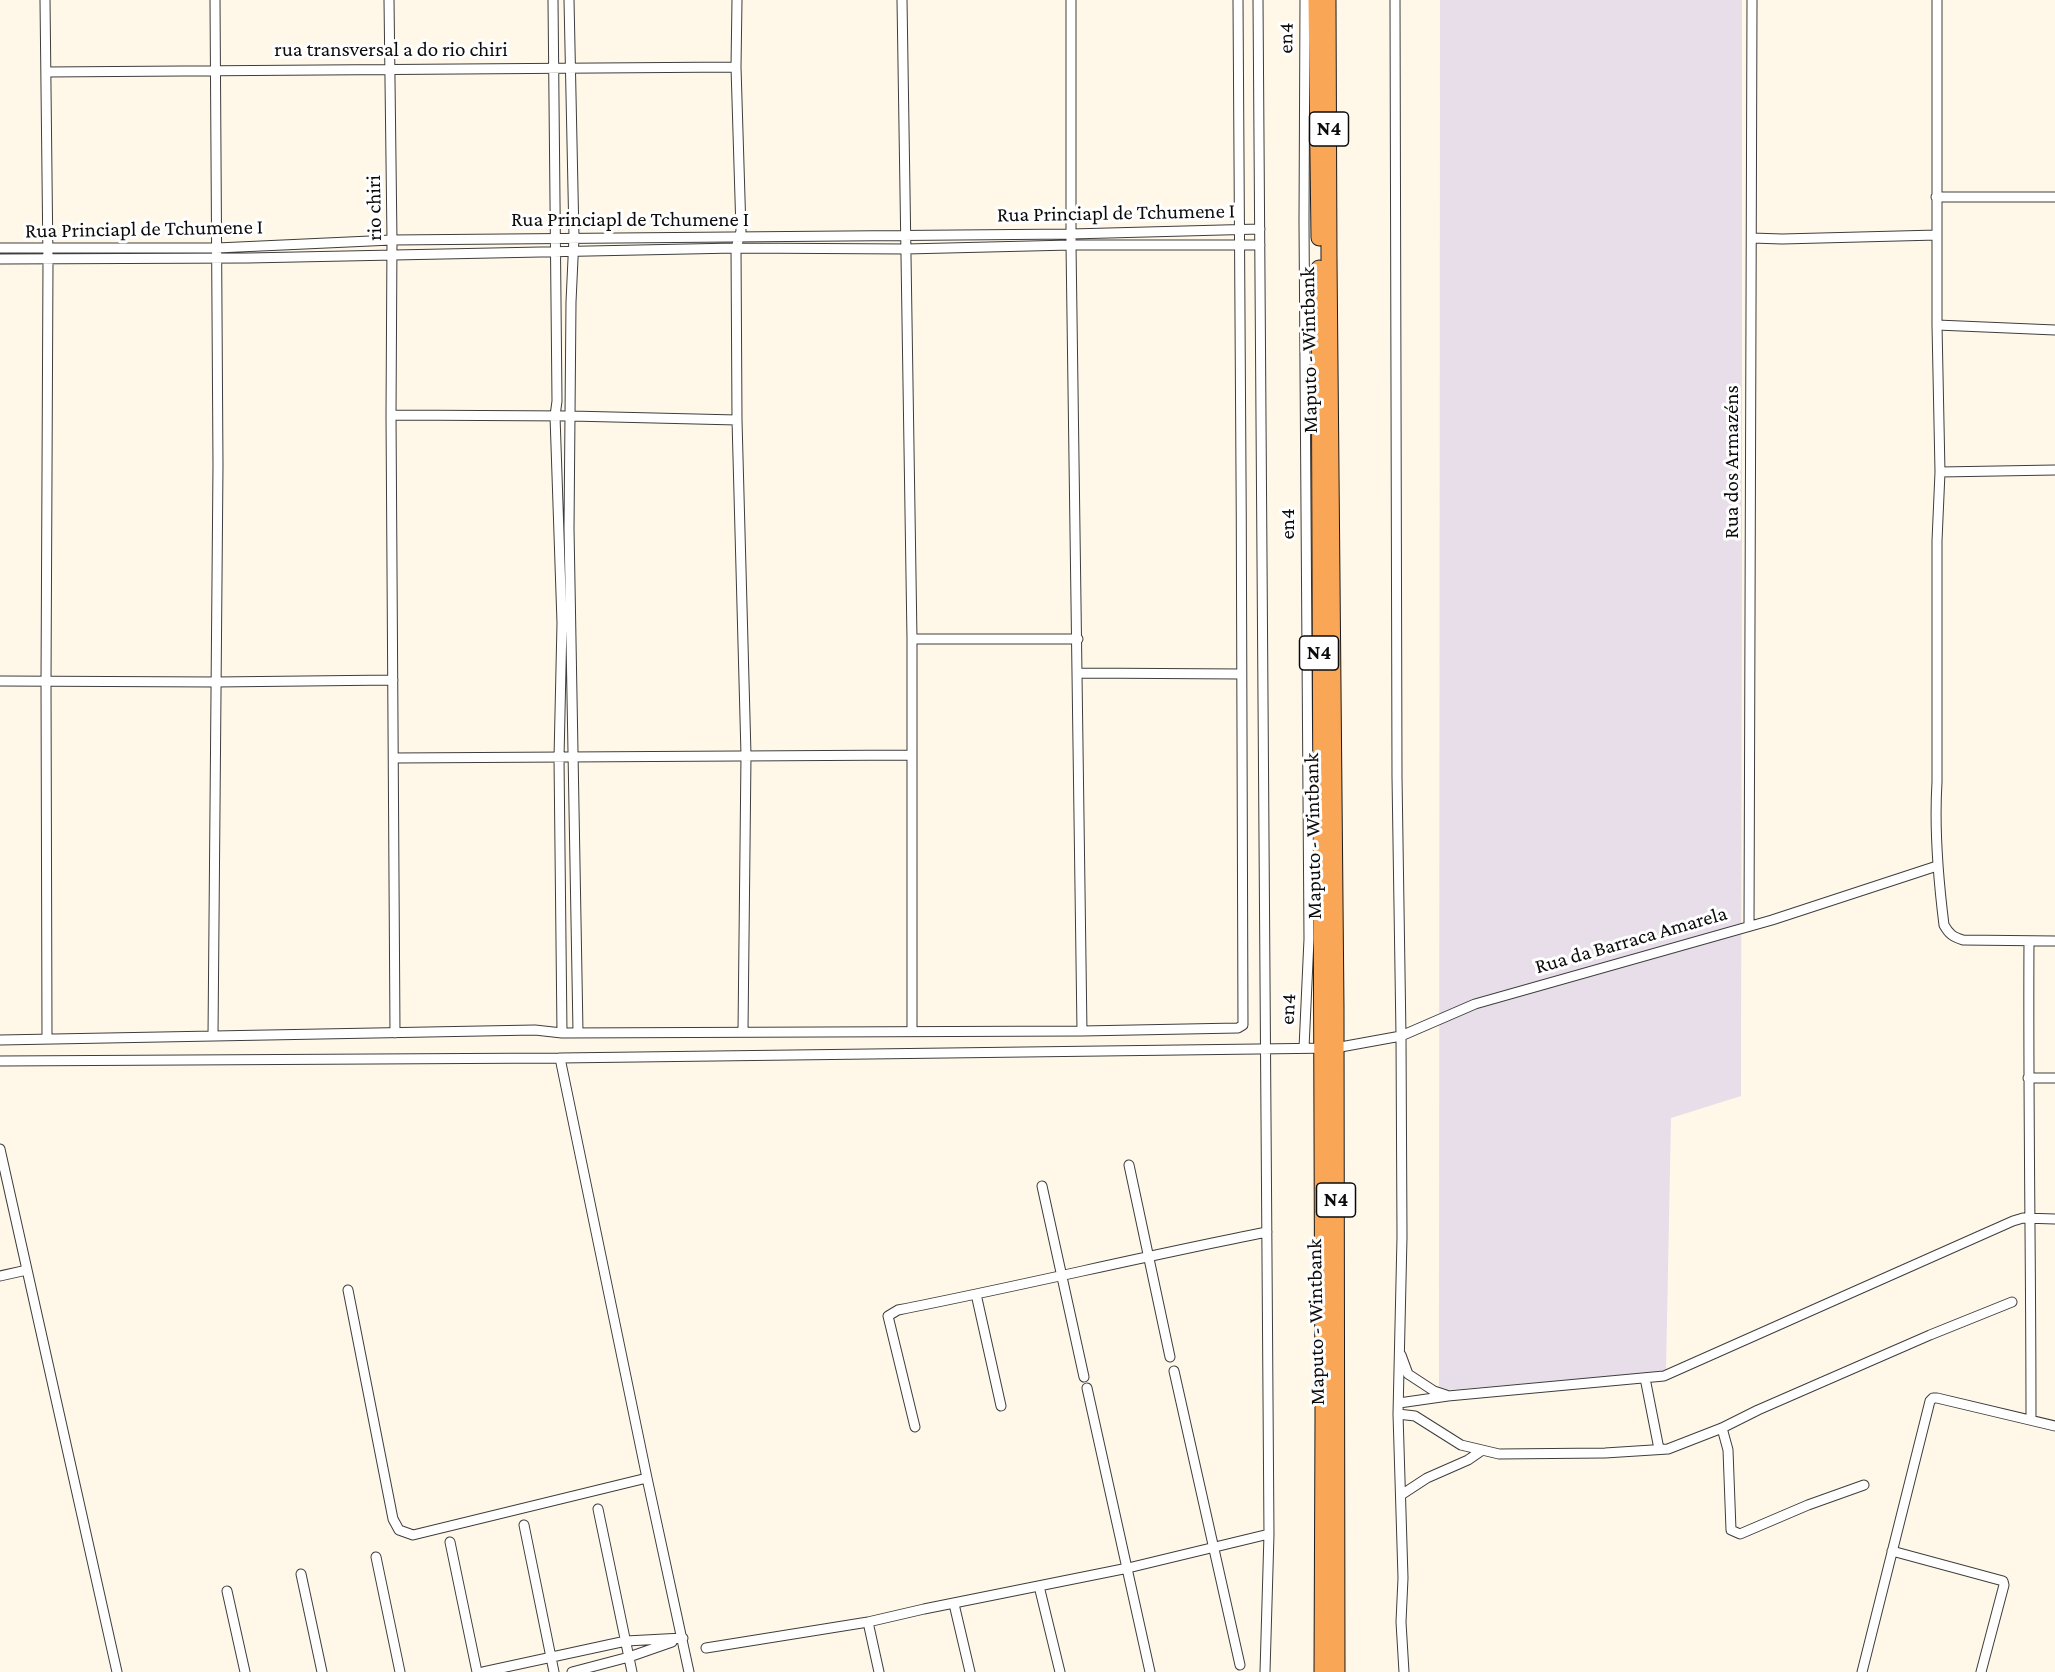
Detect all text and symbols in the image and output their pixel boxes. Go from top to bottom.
street label: en4 [1273,22,1299,54]
street label: rua transversal a do rio chiri [274,37,508,63]
road number: N4 [1310,112,1348,146]
street label: rio chiri [361,175,387,241]
street label: Rua Princiapl de Tchumene I [997,198,1235,228]
street label: Rua Princiapl de Tchumene I [511,207,749,233]
street label: Rua Princiapl de Tchumene I [25,214,263,244]
street label: Maputo - Wintbank [1295,267,1323,433]
street label: Rua dos Armazéns [1719,385,1745,539]
street label: en4 [1275,508,1301,540]
road number: N4 [1300,636,1338,670]
street label: Maputo - Wintbank [1299,753,1327,919]
street label: Rua da Barraca Amarela [1532,901,1730,979]
street label: en4 [1275,993,1301,1025]
road number: N4 [1316,1183,1356,1217]
street label: Maputo - Wintbank [1302,1239,1330,1405]

